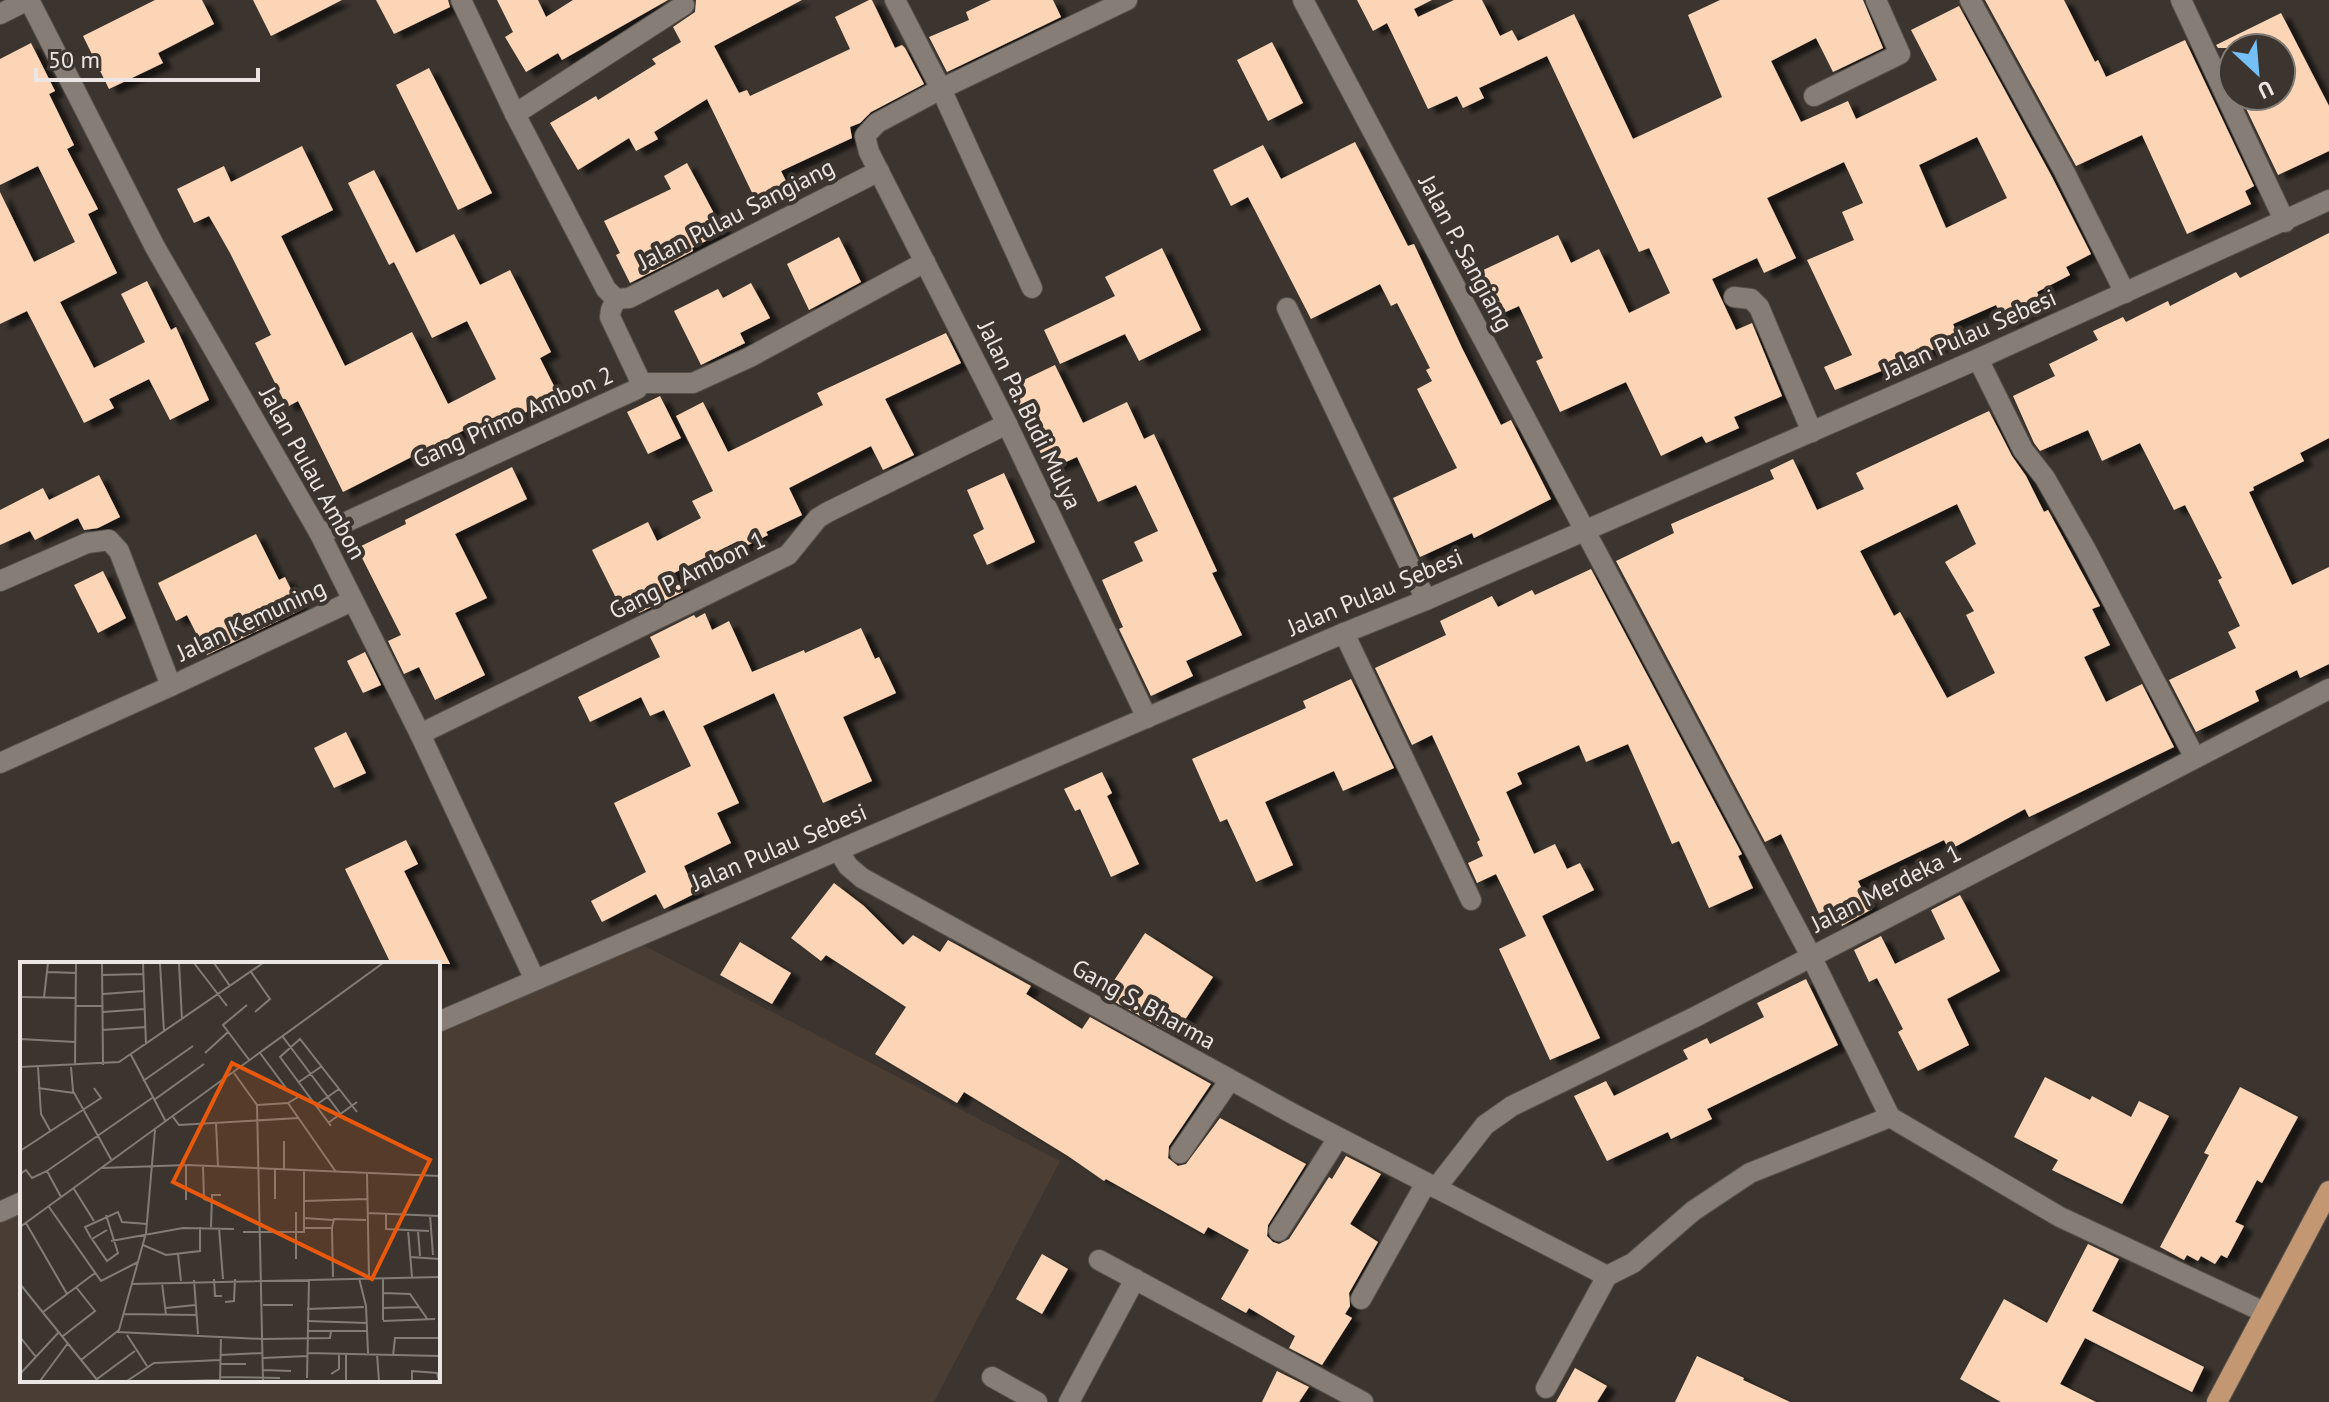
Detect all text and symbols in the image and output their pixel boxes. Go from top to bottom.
scale bar [36,32,258,82]
north arrow [2217,32,2297,112]
text: 50 m [48,44,100,75]
text: U [2253,74,2278,106]
street label: Jalan Pulau Sangiang [632,151,839,277]
street label: Jalan P. Sangiang [1411,169,1520,336]
street label: Jalan Pulau Sebesi [1876,282,2061,387]
street label: Jalan Pa. Budi Mulya [970,315,1089,514]
street label: Gang Primo Ambon 2 [408,359,618,475]
street label: Jalan Pulau Ambon [252,380,373,565]
street label: Gang P. Ambon 1 [604,524,770,626]
street label: Jalan Pulau Sebesi [1282,541,1467,643]
street label: Jalan Kemuning [171,572,331,668]
street label: Jalan Pulau Sebesi [686,796,871,898]
street label: Jalan Merdeka 1 [1805,837,1966,940]
street label: Gang S. Bharma [1066,952,1222,1056]
inset map [20,962,440,1382]

